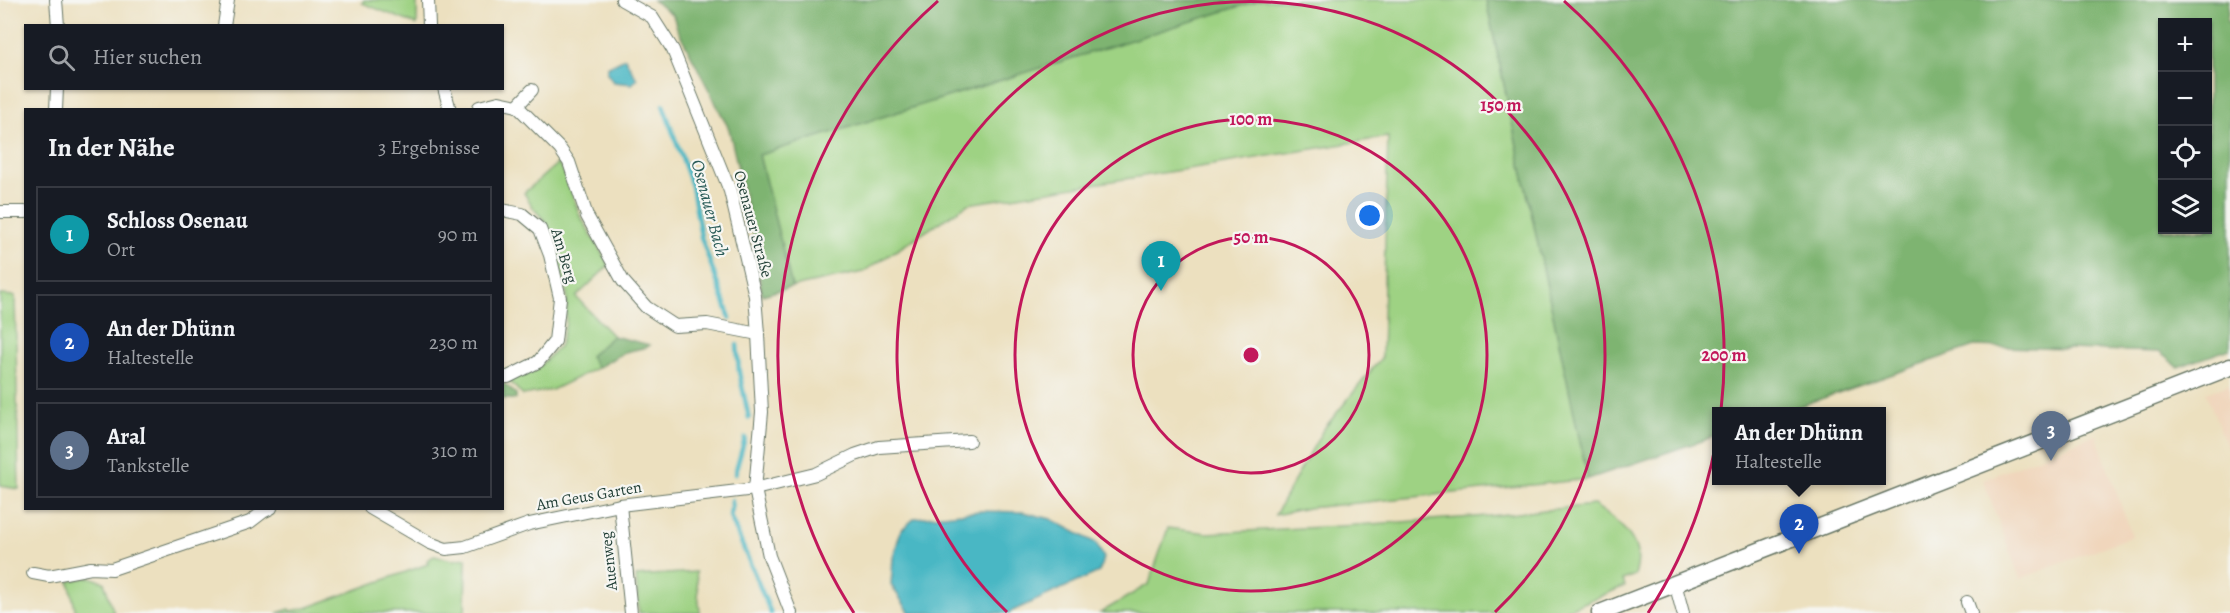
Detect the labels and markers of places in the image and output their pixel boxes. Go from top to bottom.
pin: 1 [1142,242,1180,291]
centre of rings [1241,345,1261,365]
pin: 3 [2032,412,2070,461]
pin: 2 [1780,504,1818,554]

